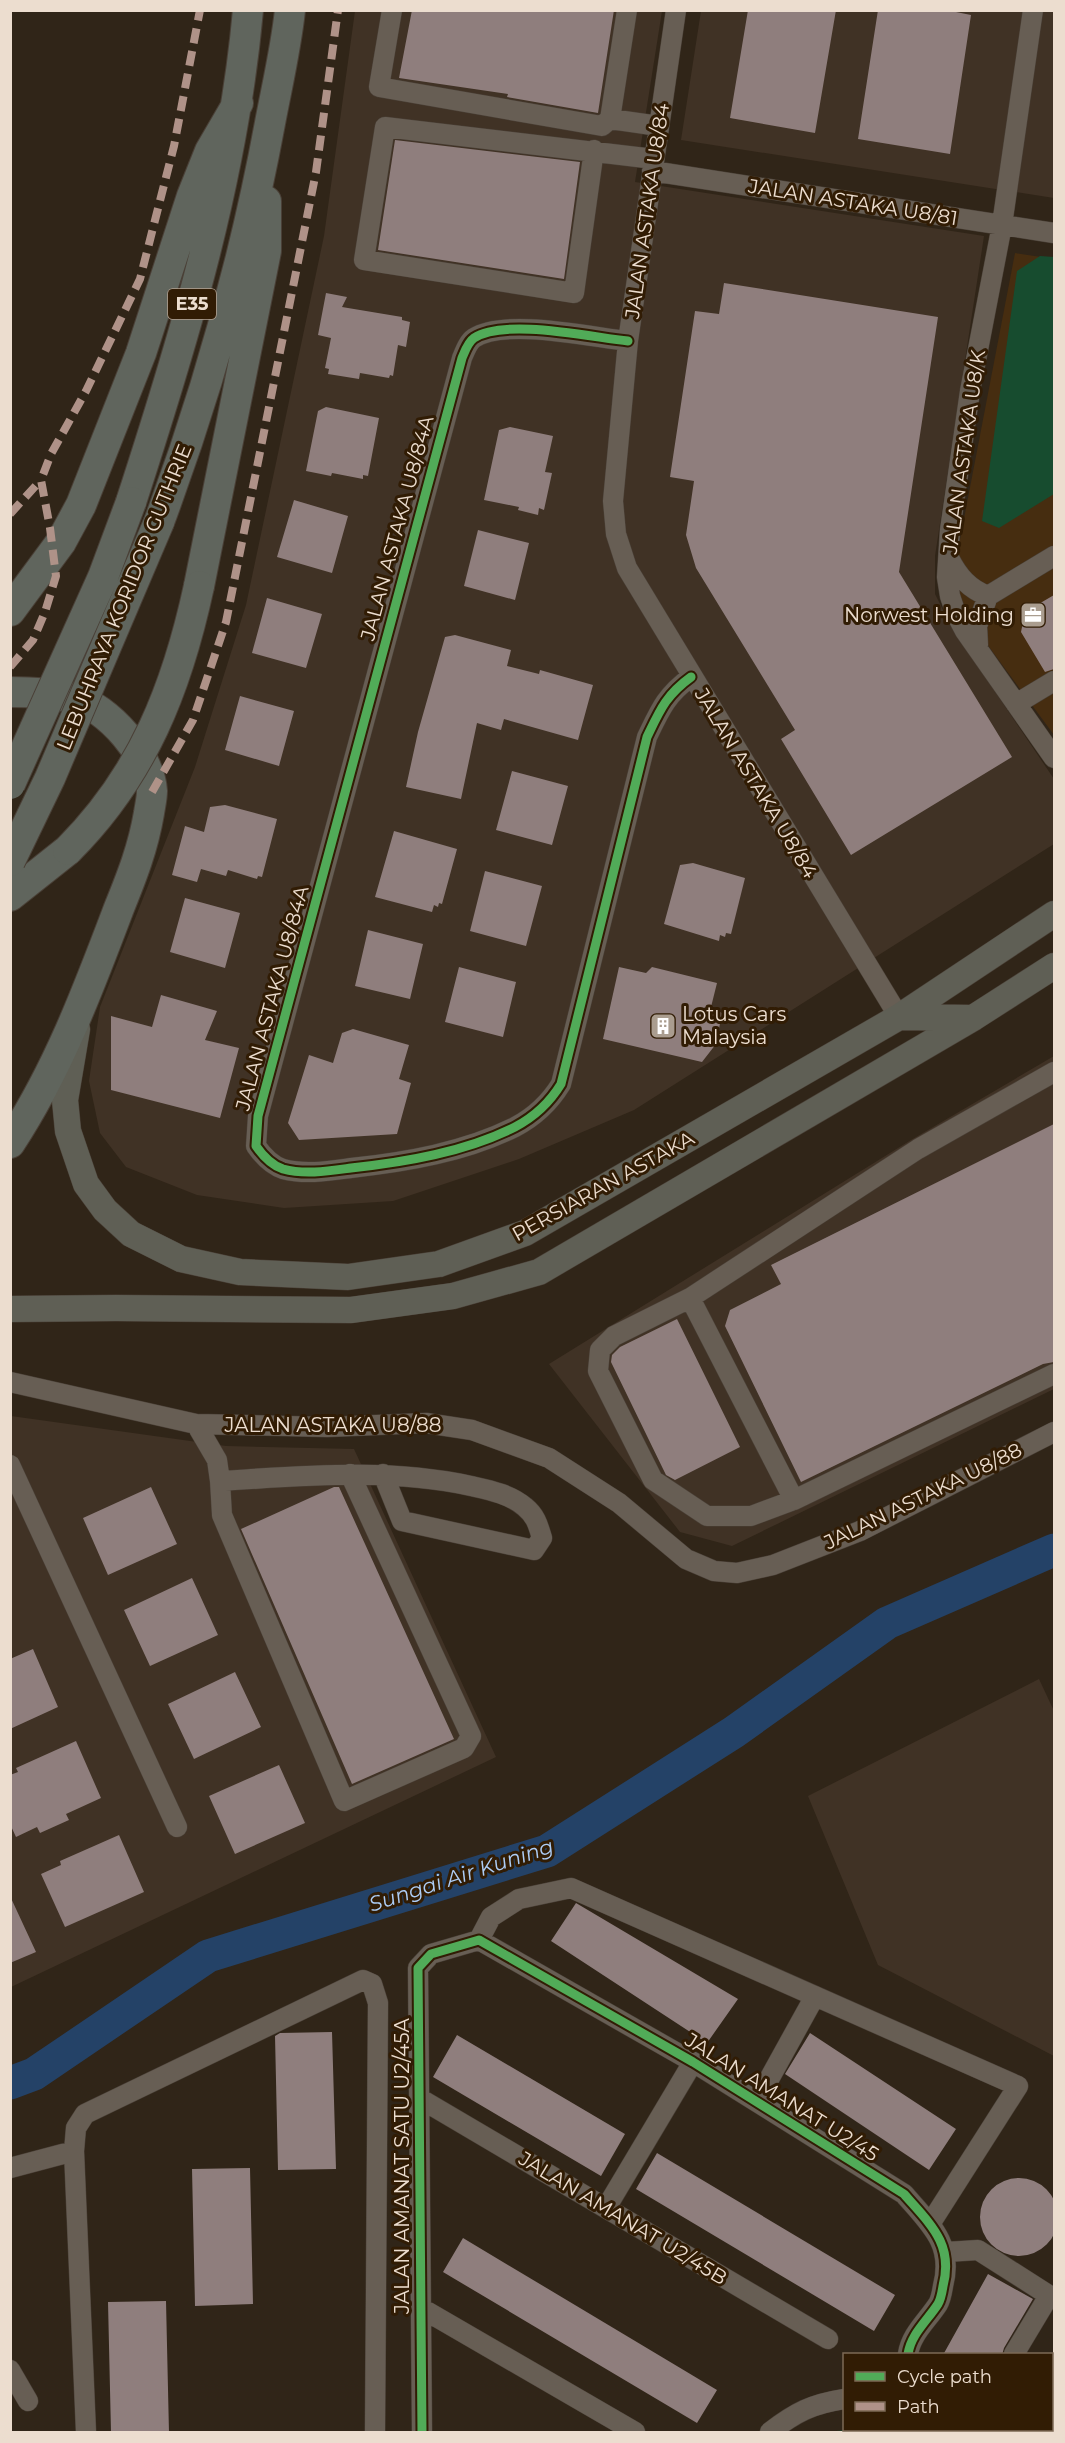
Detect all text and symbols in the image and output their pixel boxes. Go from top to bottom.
street label: JALAN ASTAKA U8/84 [620,102,674,321]
street label: JALAN ASTAKA U8/81 [746,173,959,230]
road number: E35 [168,289,216,319]
street label: JALAN ASTAKA U8/K [938,348,990,557]
street label: JALAN ASTAKA U8/84A [355,412,439,644]
street label: LEBUHRAYA KORIDOR GUTHRIE [51,440,197,754]
office icon: Norwest Holding [1018,600,1048,630]
place label: Norwest Holding [844,603,1014,627]
street label: JALAN ASTAKA U8/84 [689,683,822,882]
street label: JALAN ASTAKA U8/84A [230,882,314,1114]
place label: Lotus Cars Malaysia [682,1002,787,1049]
building icon: Lotus Cars Malaysia [648,1011,678,1041]
street label: PERSIARAN ASTAKA [508,1126,699,1246]
street label: JALAN ASTAKA U8/88 [224,1413,441,1437]
street label: JALAN ASTAKA U8/88 [819,1438,1026,1555]
water label: Sungai Air Kuning [366,1833,556,1917]
street label: JALAN AMANAT SATU U2/45A [390,2017,414,2315]
street label: JALAN AMANAT U2/45 [680,2027,883,2166]
street label: JALAN AMANAT U2/45B [514,2146,731,2290]
legend [843,2353,1053,2431]
text: Cycle path [897,2366,992,2388]
text: Path [897,2396,940,2418]

